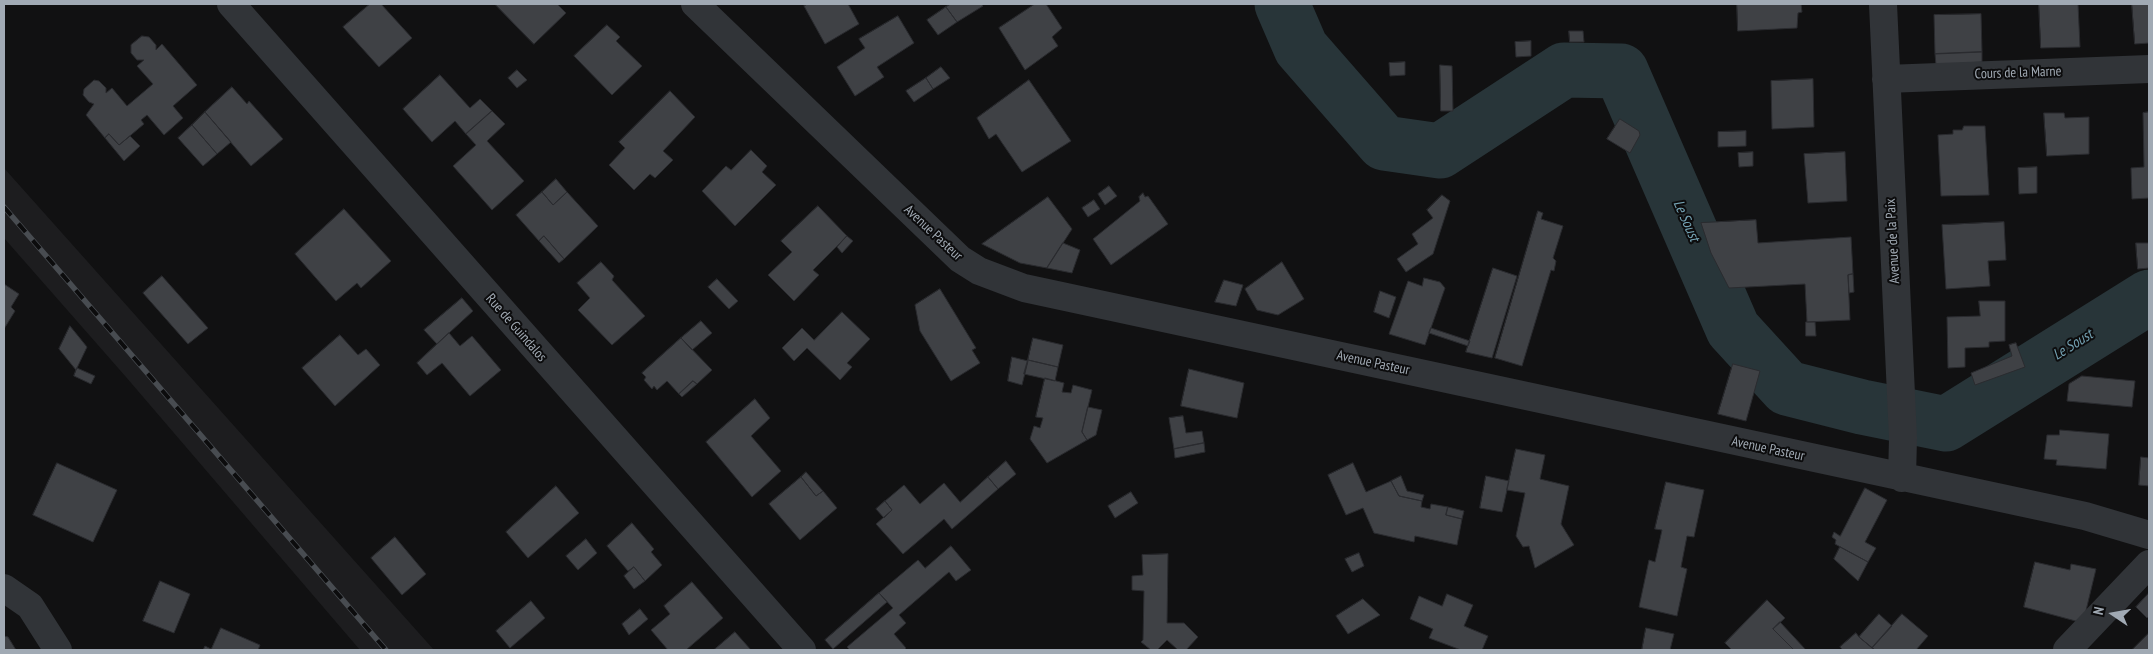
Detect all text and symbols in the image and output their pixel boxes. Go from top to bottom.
street label: Cours de la Marne [1974,63,2062,83]
water label: Le Soust [1669,197,1703,245]
street label: Avenue de la Paix [1882,198,1904,284]
street label: Avenue Pasteur [900,202,966,264]
street label: Rue de Guindalos [482,291,550,365]
water label: Le Soust [2050,326,2096,364]
street label: Avenue Pasteur [1335,347,1411,379]
street label: Avenue Pasteur [1730,433,1806,465]
north arrow [2088,589,2138,639]
text: N [2089,605,2108,616]

